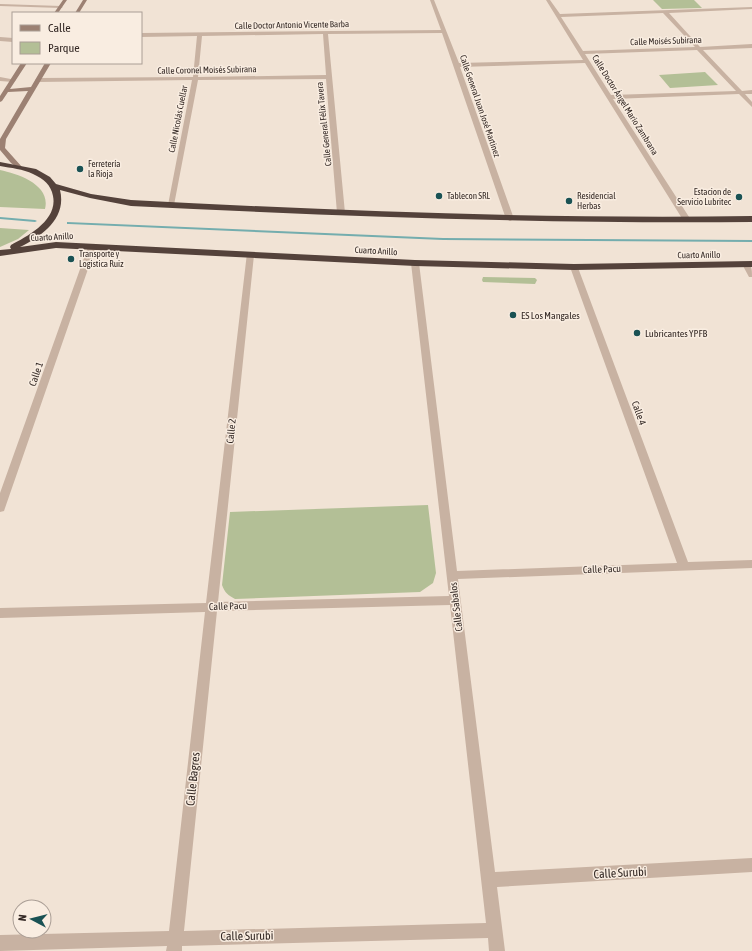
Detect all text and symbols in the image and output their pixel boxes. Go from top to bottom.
legend [12,12,142,64]
street label: Calle Doctor Antonio Vicente Barba [235,19,349,31]
text: Calle [48,21,71,35]
street label: Calle Moisés Subirana [630,35,702,47]
text: Parque [48,41,80,55]
street label: Calle Doctor Ángel Mario Zambrana [590,53,660,157]
street label: Calle General Juan José Martinez [458,54,502,159]
street label: Calle Coronel Moisés Subirana [157,64,257,76]
street label: Calle General Félix Tavera [315,81,333,167]
street label: Calle Nicolás Cuellar [167,84,189,153]
place label: Ferretería la Rioja [88,159,120,179]
marker: Ferretería la Rioja [75,164,85,174]
place label: Estacion de Servicio Lubritec [677,187,732,207]
marker: Tablecon SRL [434,191,444,201]
place label: Tablecon SRL [447,191,491,201]
place label: Residencial Herbas [577,191,616,211]
marker: Estacion de Servicio Lubritec [734,192,744,202]
marker: Residencial Herbas [564,196,574,206]
street label: Cuarto Anillo [30,231,74,243]
street label: Cuarto Anillo [354,245,398,257]
place label: Transporte y Logistica Ruiz [79,249,124,269]
street label: Cuarto Anillo [677,250,721,260]
marker: Transporte y Logistica Ruiz [66,254,76,264]
marker: ES Los Mangales [508,310,518,320]
place label: ES Los Mangales [521,310,580,321]
marker: Lubricantes YPFB [632,328,642,338]
place label: Lubricantes YPFB [645,328,707,339]
street label: Calle 1 [27,360,45,388]
street label: Calle 4 [630,399,649,427]
street label: Calle 2 [224,418,238,444]
street label: Calle Pacu [583,563,621,575]
street label: Calle Sabalos [447,581,464,632]
street label: Calle Pacu [209,600,247,612]
street label: Calle Bagres [183,751,203,807]
street label: Calle Surubi [593,865,647,881]
north arrow [12,899,52,939]
text: N [16,914,28,922]
street label: Calle Surubi [220,929,274,943]

